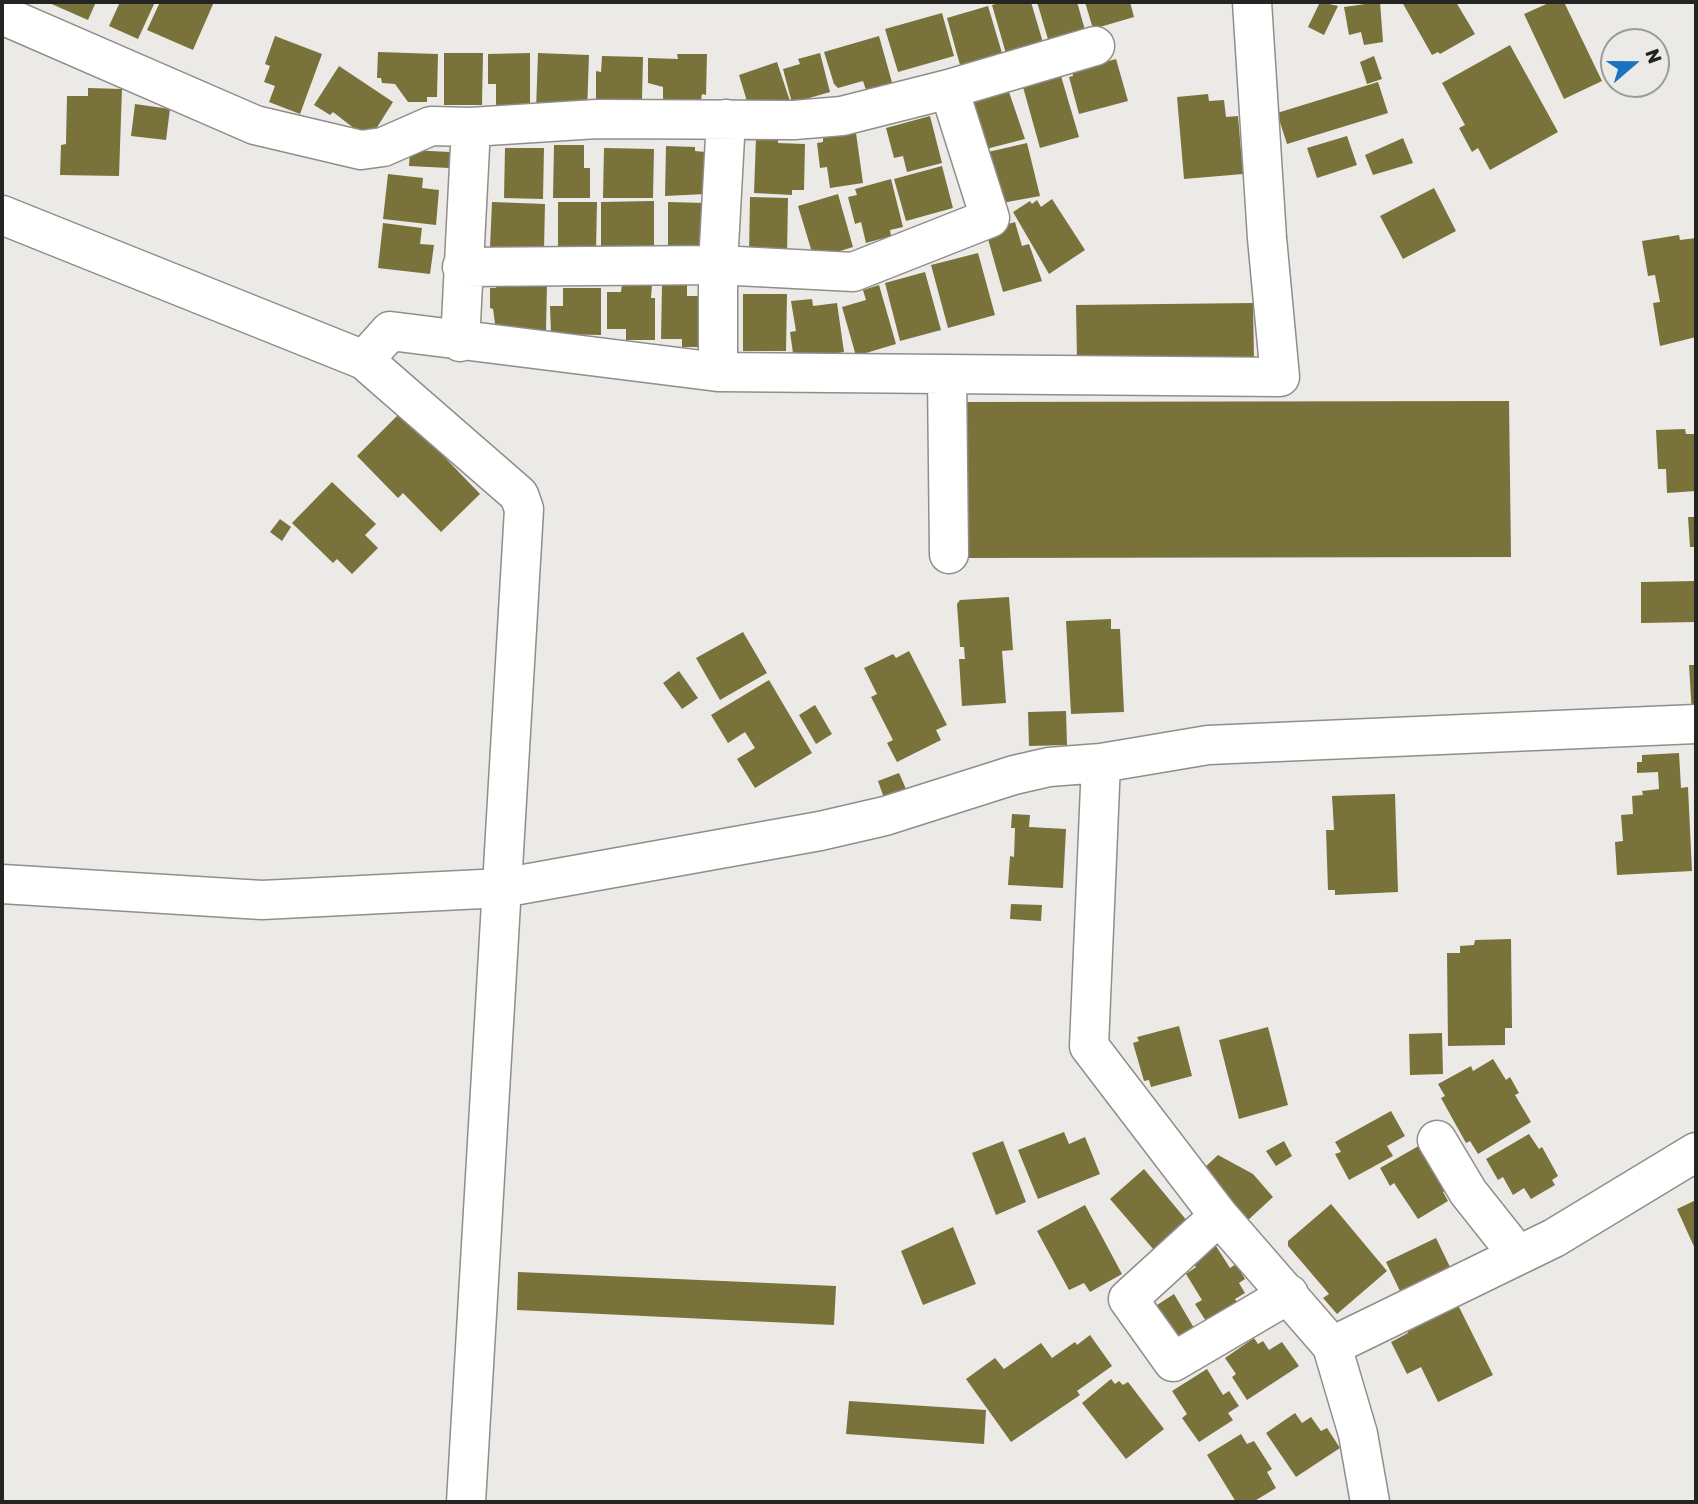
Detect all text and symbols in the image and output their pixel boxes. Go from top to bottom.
north arrow [1600,28,1670,98]
text: N [1640,46,1666,67]

